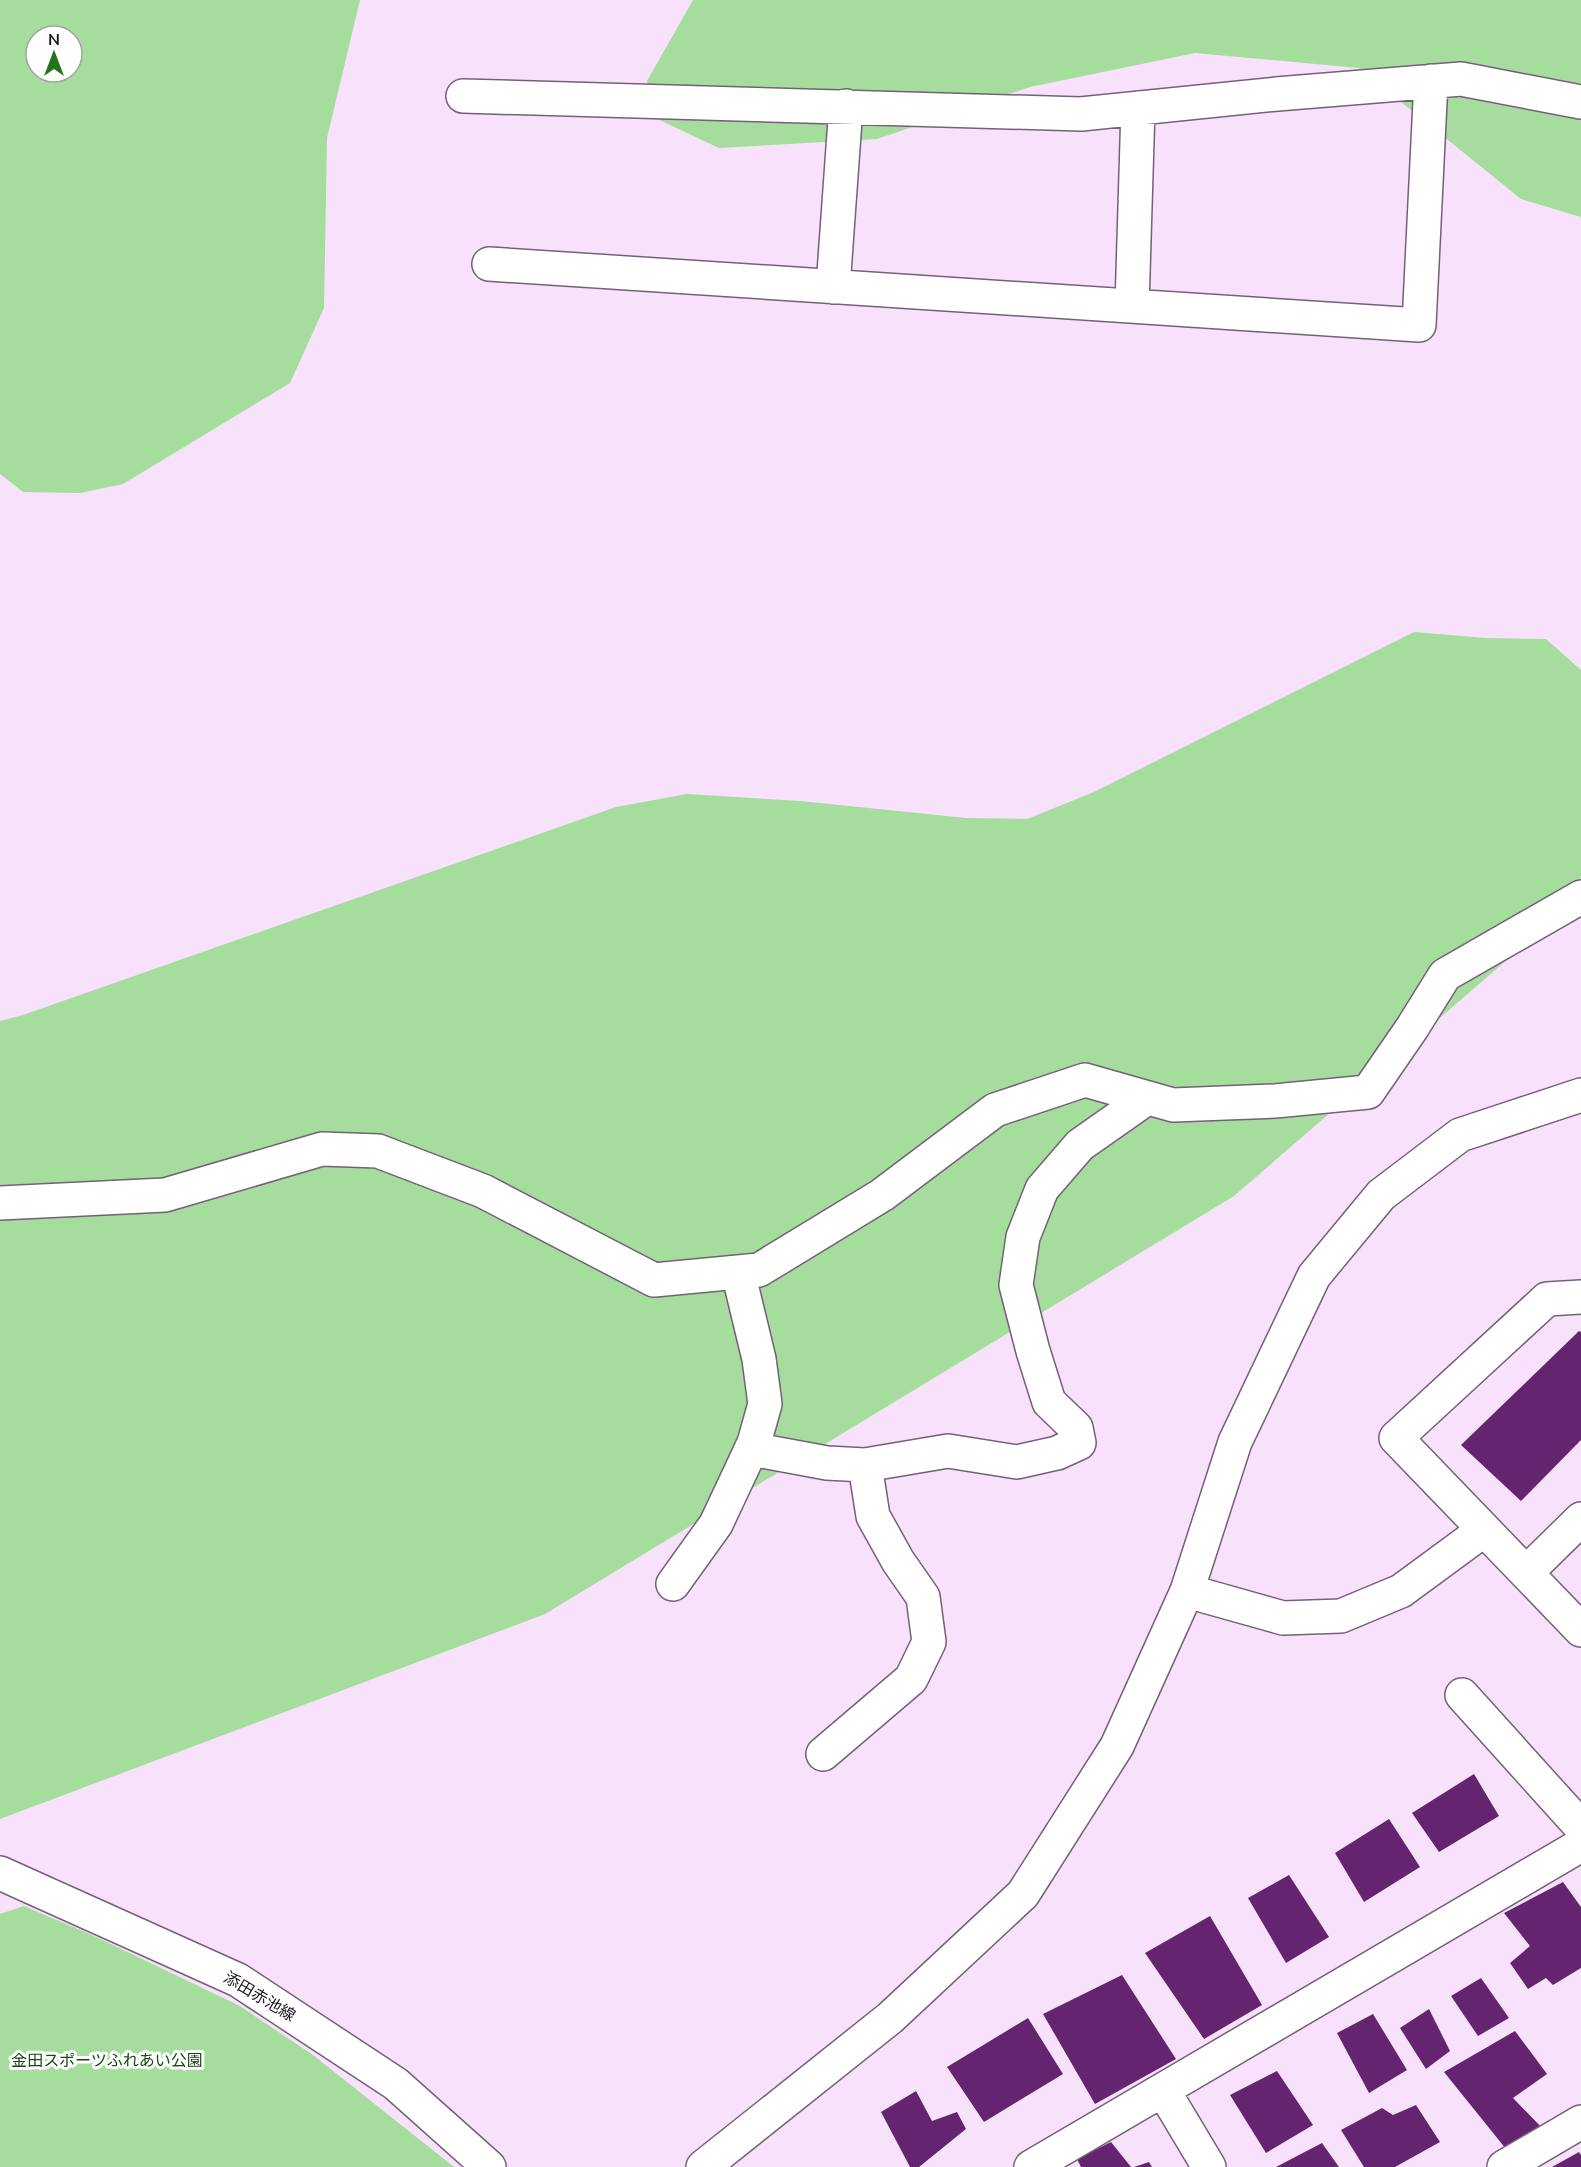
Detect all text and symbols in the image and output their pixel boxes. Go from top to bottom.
north arrow [24,24,84,84]
text: N [48,29,60,51]
street label: 添田赤池線 [220,1967,299,2027]
park label: 金田スポーツふれあい公園 [11,2050,203,2072]

